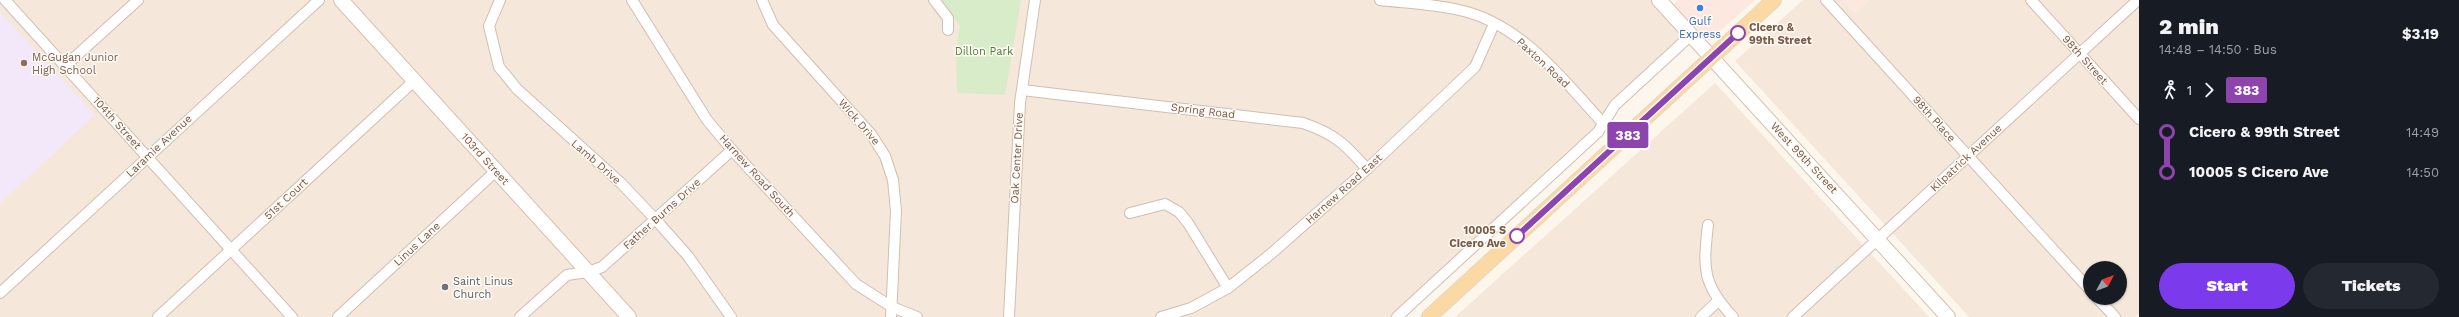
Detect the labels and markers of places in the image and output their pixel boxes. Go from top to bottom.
marker: Gulf Express [1695,3,1705,13]
place label: Gulf Express [1679,15,1721,41]
place label: Cicero & 99th Street [1749,21,1812,47]
marker: Cicero & 99th Street [1730,25,1746,41]
place label: McGugan Junior High School [32,51,119,77]
marker: McGugan Junior High School [19,58,29,68]
place label: 10005 S Cicero Ave [1449,224,1506,250]
marker: 10005 S Cicero Ave [1509,228,1525,244]
place label: Saint Linus Church [453,275,513,301]
marker: Saint Linus Church [440,282,450,292]

